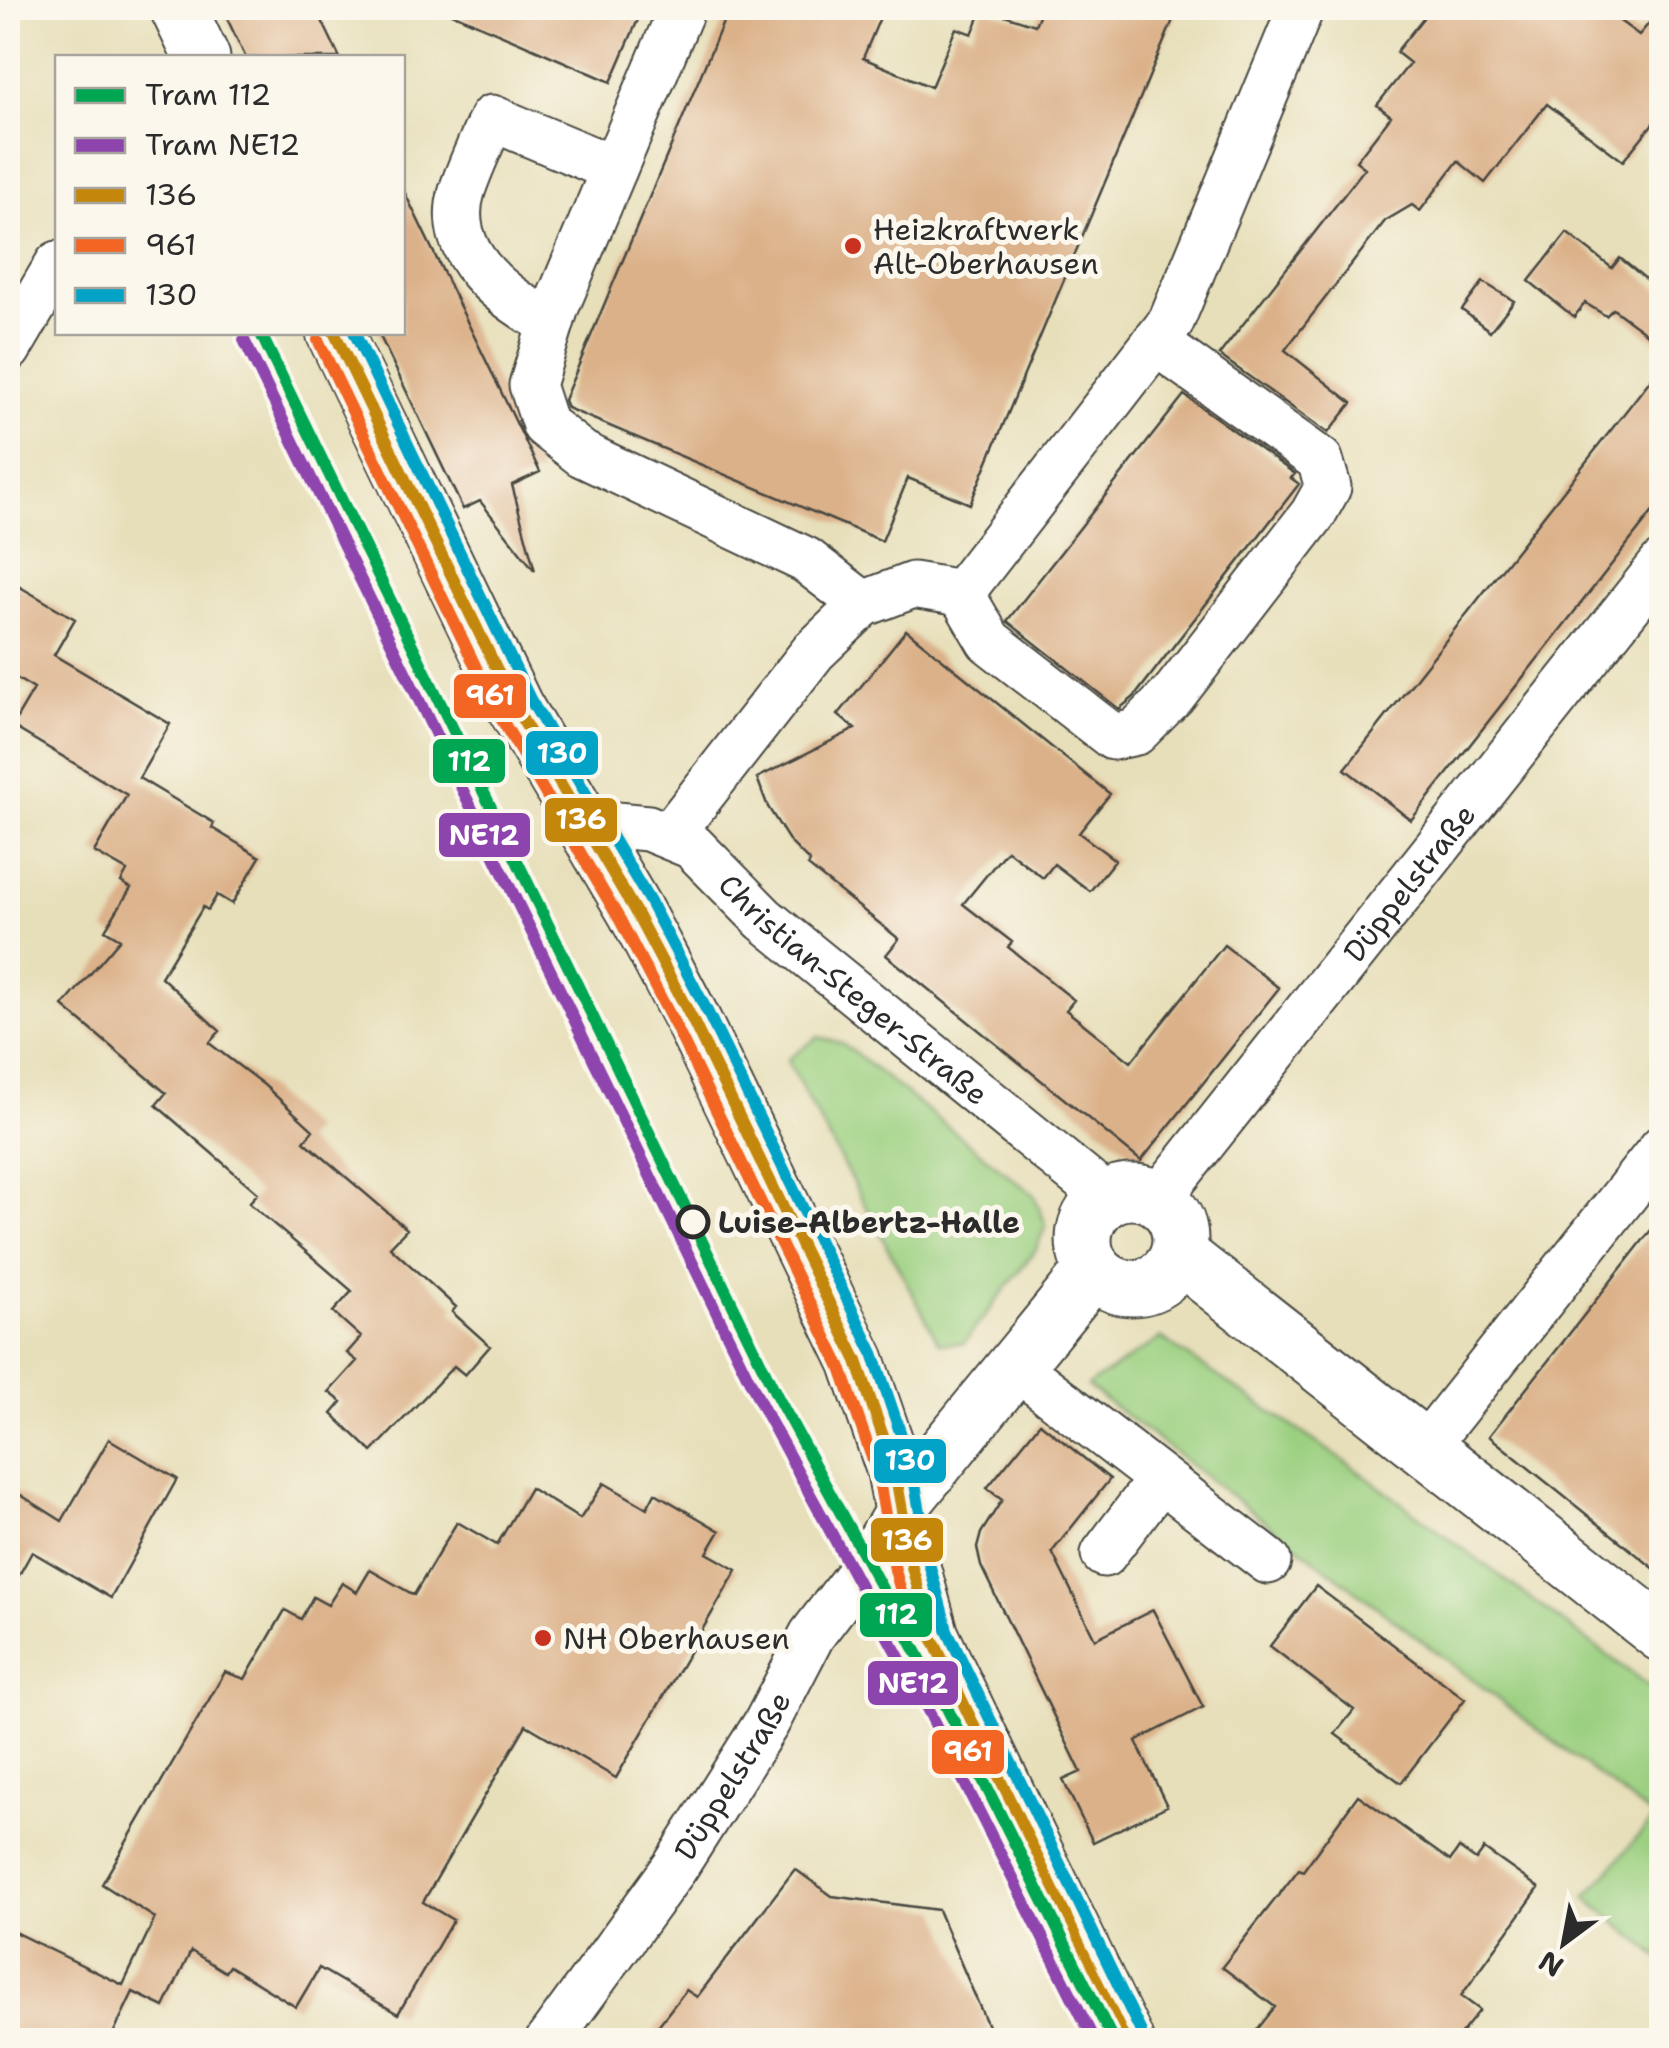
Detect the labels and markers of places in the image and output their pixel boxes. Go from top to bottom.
place label: Heizkraftwerk Alt-Oberhausen [873,209,1099,284]
marker: Heizkraftwerk Alt-Oberhausen [842,235,864,257]
place label: Luise-Albertz-Halle [718,1202,1020,1243]
marker: Luise-Albertz-Halle [677,1206,709,1238]
place label: NH Oberhausen [563,1618,790,1659]
marker: NH Oberhausen [532,1627,554,1649]

